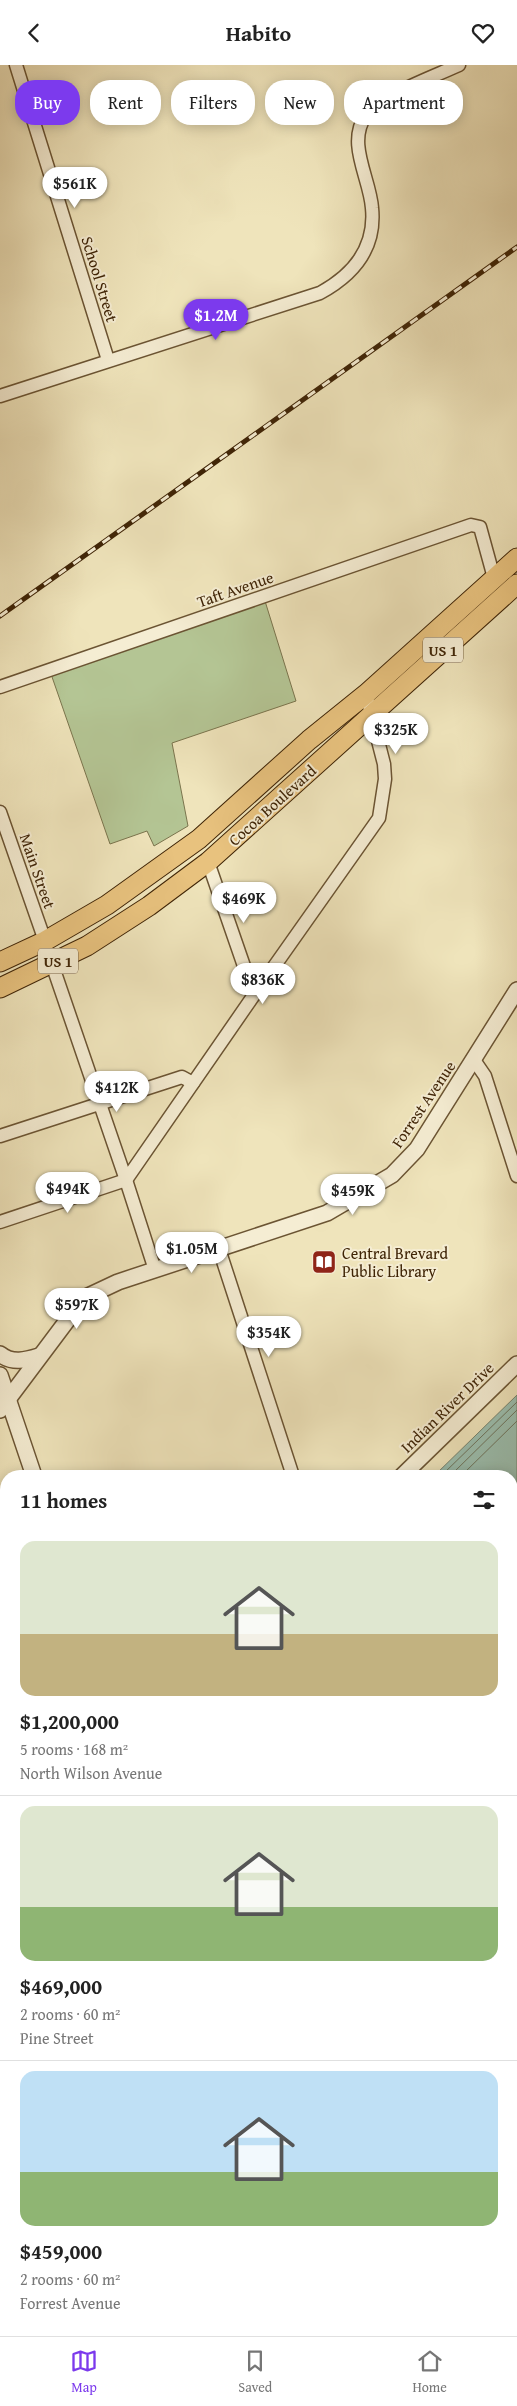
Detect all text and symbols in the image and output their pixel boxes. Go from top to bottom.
text: Habito [226,17,291,49]
icon: back [20,19,48,47]
icon: heart [469,19,497,47]
chip: Buy [15,80,80,125]
chip: Rent [90,80,161,125]
chip: Filters [171,80,255,125]
chip: New [265,80,334,125]
chip: Apartment [344,80,463,125]
pin: $561K [40,167,110,209]
text: $561K [53,171,97,195]
street label: School Street [76,233,125,325]
pin: $1.2M [181,299,251,341]
text: $1.2M [194,303,238,327]
street label: Taft Avenue [194,565,276,613]
road number: US 1 [423,637,463,663]
pin: $325K [361,713,431,755]
text: $325K [374,717,418,741]
street label: Cocoa Boulevard [223,759,322,851]
street label: Main Street [14,830,62,912]
pin: $469K [209,881,279,924]
text: $469K [222,886,266,910]
road number: US 1 [38,949,78,973]
pin: $836K [228,963,298,1005]
text: $836K [241,967,285,991]
street label: Forrest Avenue [385,1056,461,1152]
pin: $412K [82,1071,152,1113]
text: $412K [95,1075,139,1099]
pin: $494K [33,1171,103,1214]
pin: $459K [318,1173,388,1216]
text: $494K [46,1176,90,1200]
text: $459K [331,1178,375,1202]
pin: $1.05M [151,1231,233,1274]
text: $1.05M [166,1236,218,1260]
place label: Central Brevard Public Library [342,1241,448,1283]
library icon: Central Brevard Public Library [311,1249,337,1275]
pin: $597K [42,1287,112,1330]
text: $597K [55,1292,99,1316]
pin: $354K [234,1315,304,1358]
text: $354K [247,1320,291,1344]
street label: Indian River Drive [395,1356,499,1458]
text: 11 homes [20,1485,107,1516]
icon: filters [470,1486,498,1514]
icon: home [214,1573,304,1663]
text: $1,200,000 [20,1706,119,1737]
text: 5 rooms · 168 m² [20,1737,128,1761]
text: North Wilson Avenue [20,1761,162,1785]
icon: home [214,1839,304,1929]
text: $469,000 [20,1971,102,2002]
text: 2 rooms · 60 m² [20,2002,120,2026]
text: Pine Street [20,2026,94,2050]
icon: home [214,2104,304,2194]
text: $459,000 [20,2236,102,2267]
text: 2 rooms · 60 m² [20,2267,120,2291]
text: Forrest Avenue [20,2291,120,2315]
tab: Map [70,2347,98,2397]
tab: Saved [238,2347,272,2397]
tab: Home [412,2347,447,2397]

